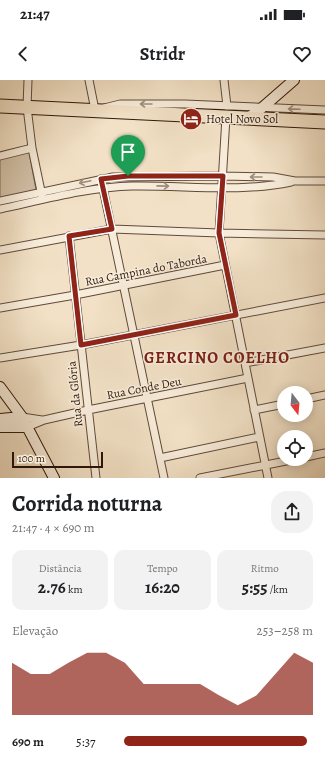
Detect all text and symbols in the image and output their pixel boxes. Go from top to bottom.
text: 21:47 [20,4,50,24]
text: Stridr [140,42,185,66]
icon: back [12,43,34,65]
icon: heart [291,43,313,65]
one-way arrow [140,100,153,108]
one-way arrow [288,105,301,112]
hotel icon: Hotel Novo Sol [178,106,204,132]
place label: Hotel Novo Sol [206,111,278,127]
pin [111,135,145,176]
icon: arrive [117,141,139,163]
one-way arrow [250,173,263,181]
one-way arrow [79,179,92,187]
one-way arrow [156,183,169,190]
street label: Rua Campina do Taborda [84,250,209,290]
district label: GERCINO COELHO [144,347,290,369]
street label: Rua da Glória [64,360,86,428]
street label: Rua Conde Deu [105,373,183,403]
north arrow [277,386,313,422]
map controls [277,386,313,466]
button: locate [277,430,313,466]
scale bar [12,450,103,469]
text: 100 m [18,451,45,466]
text: Corrida noturna [12,489,162,519]
button: share [271,491,313,533]
text: 21:47 · 4 × 690 m [12,519,95,536]
text: Distância [39,561,82,576]
text: Tempo [147,561,178,576]
text: Ritmo [251,561,279,576]
text: 2.76 [38,576,66,599]
text: 16:20 [145,576,180,599]
text: 5:55 [242,576,268,599]
text: km [66,582,83,597]
text: /km [268,582,288,597]
text: Elevação [12,622,58,639]
text: 253–258 m [256,622,313,639]
text: 690 m [12,733,44,750]
text: 5:37 [76,733,96,750]

